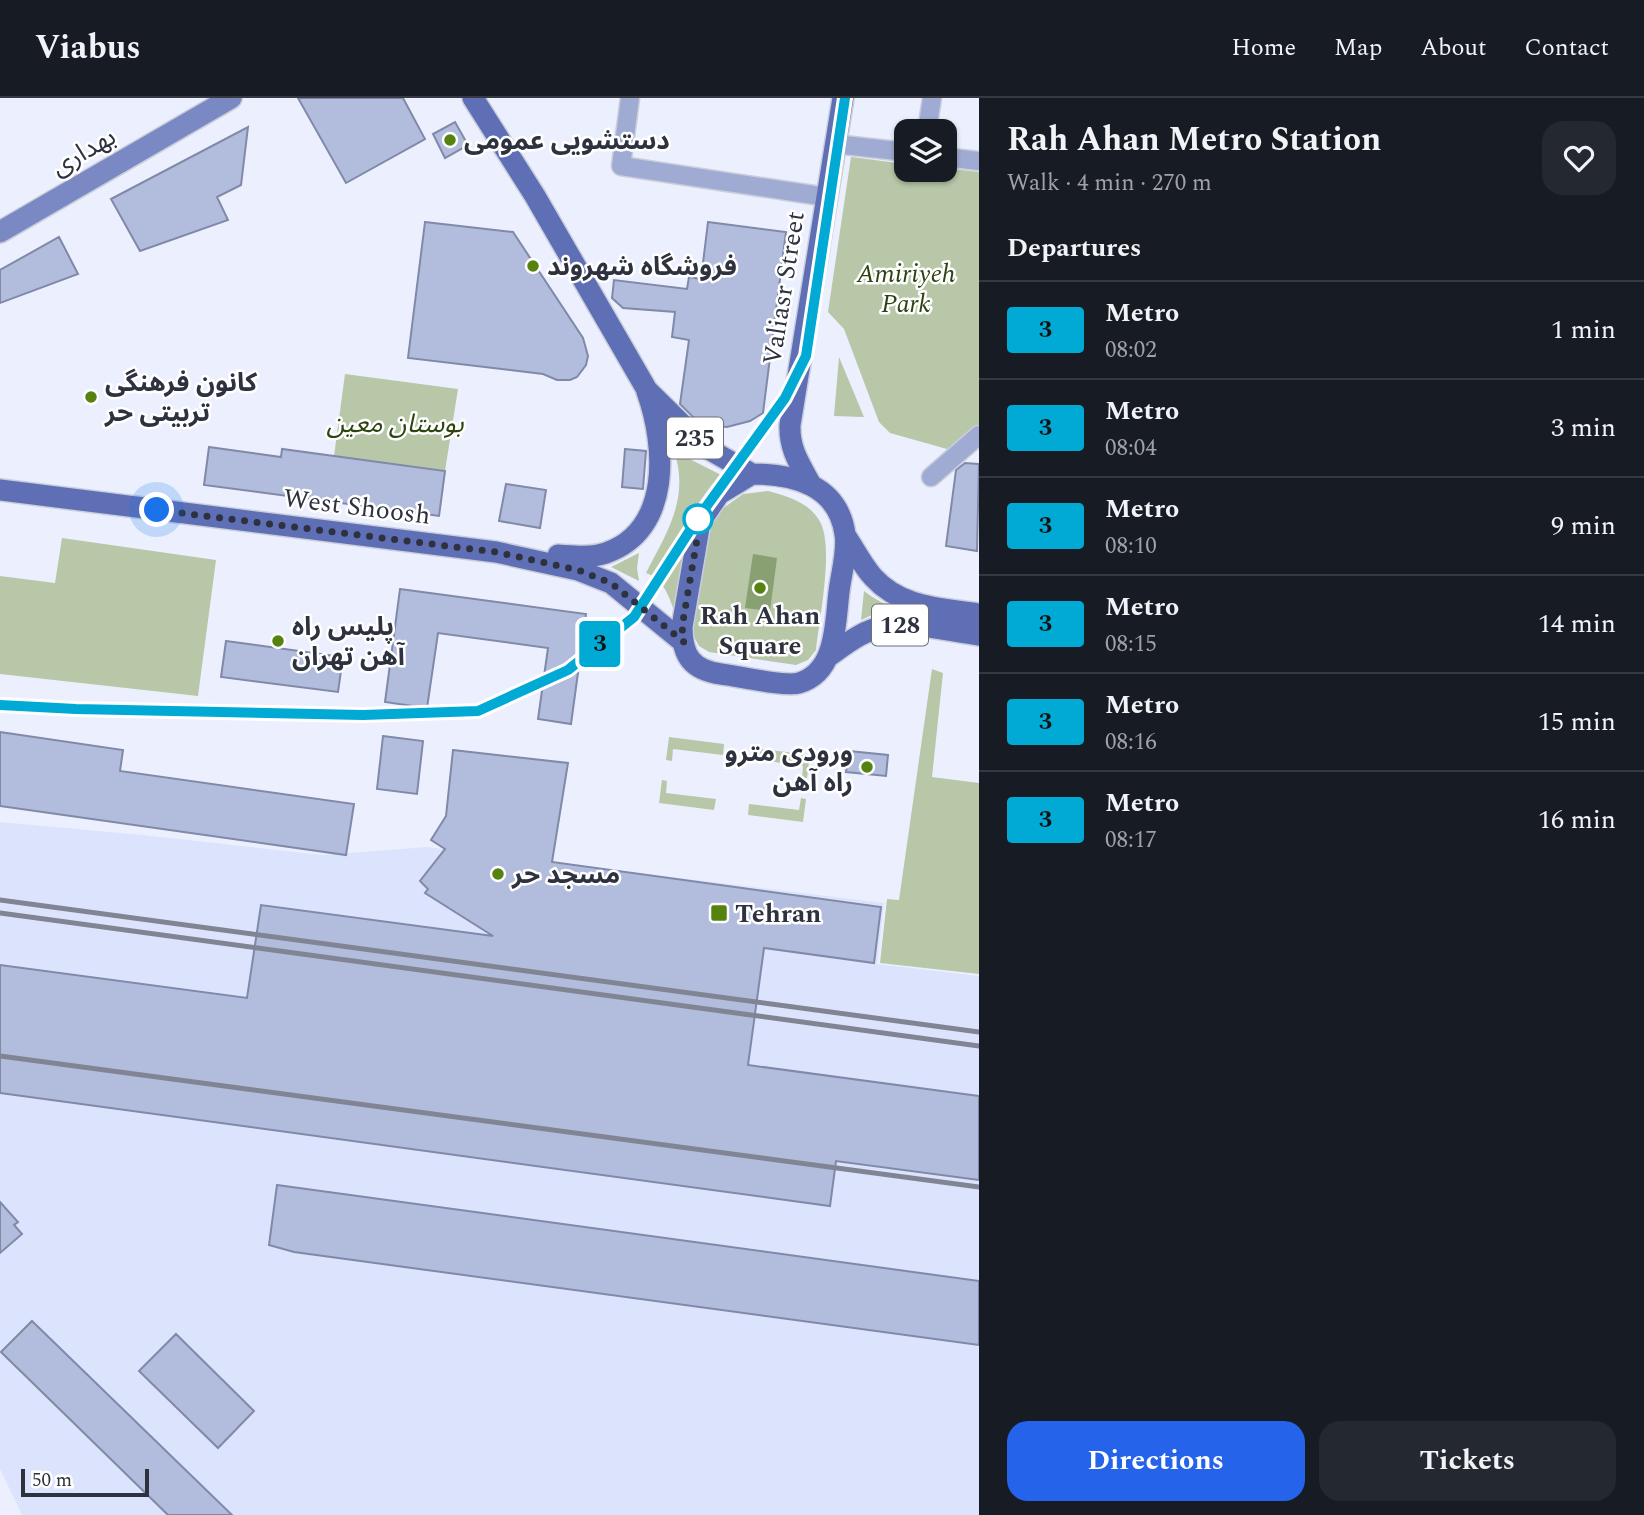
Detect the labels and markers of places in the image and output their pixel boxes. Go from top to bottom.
place label: دستشویی عمومی [464,121,670,161]
marker: دستشویی عمومی [442,132,458,148]
place label: فروشگاه شهروند [547,247,737,287]
marker: فروشگاه شهروند [525,258,541,274]
place label: کانون فرهنگی تربیتی حر [104,363,258,433]
marker: کانون فرهنگی تربیتی حر [83,389,99,405]
unlabelled marker [683,504,713,534]
marker: Rah Ahan Square [752,580,768,596]
place label: Rah Ahan Square [700,596,820,666]
place label: پلیس راه آهن تهران [292,607,405,677]
marker: پلیس راه آهن تهران [270,633,286,649]
place label: ورودی مترو راه آهن [725,733,853,803]
marker: ورودی مترو راه آهن [859,759,875,775]
place label: مسجد حر [511,855,620,895]
marker: مسجد حر [490,866,506,882]
place label: Tehran [735,894,821,934]
marker: Tehran [709,903,729,923]

